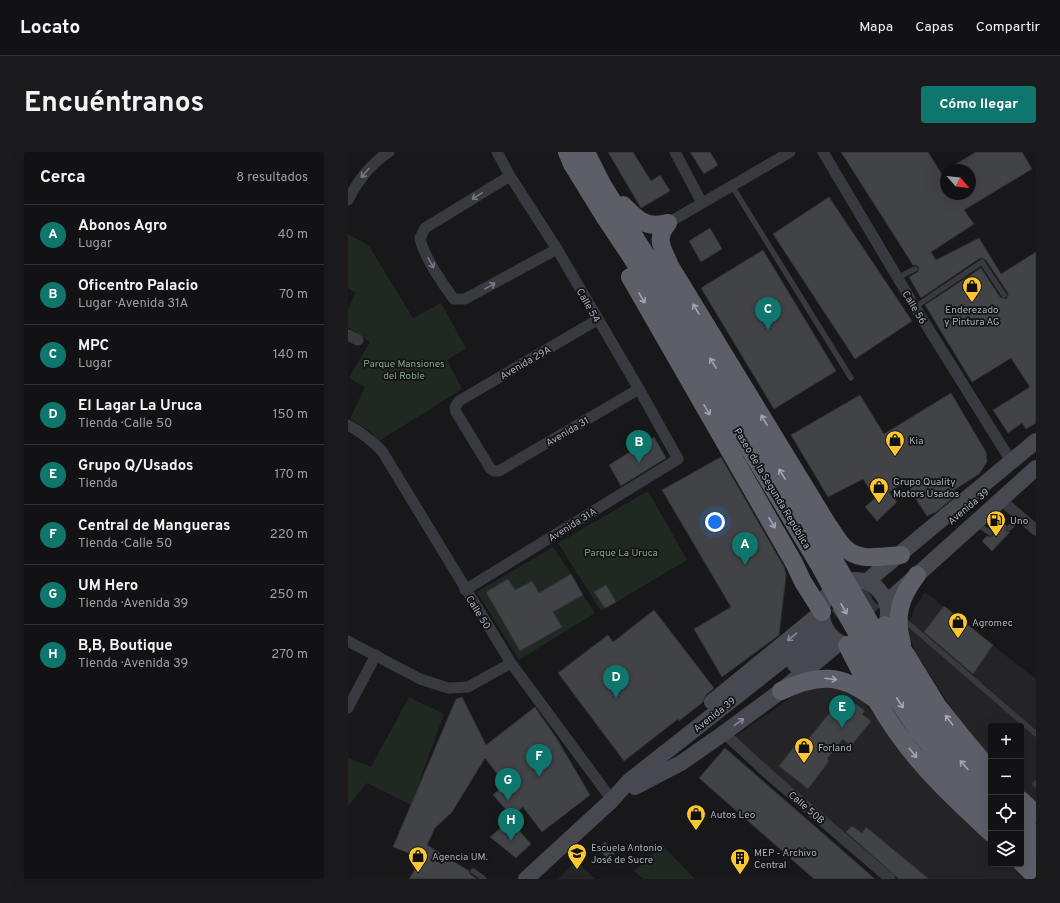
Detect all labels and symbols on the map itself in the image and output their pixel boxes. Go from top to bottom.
north arrow [940,164,976,200]
one-way arrow [360,168,369,178]
one-way arrow [471,193,483,201]
one-way arrow [428,257,436,269]
shop icon: Enderezado y Pintura AG [961,275,983,303]
one-way arrow [484,281,496,289]
street label: Calle 54 [573,286,603,325]
street label: Calle 56 [899,289,929,327]
one-way arrow [638,292,646,304]
pin: C [755,297,781,330]
one-way arrow [692,303,700,315]
place label: Enderezado y Pintura AG [944,304,1000,329]
street label: Avenida 29A [498,343,554,383]
one-way arrow [709,357,717,369]
park label: Parque Mansiones del Roble [363,358,445,383]
one-way arrow [703,404,711,416]
street label: Avenida 31 [544,415,592,450]
one-way arrow [760,415,768,426]
street label: Paseo de la Segunda República [730,426,813,552]
shop icon: Kia [884,429,906,457]
pin: B [626,430,652,463]
place label: Kia [909,435,923,448]
one-way arrow [777,468,785,480]
shop icon: Grupo Quality Motors Usados [868,476,890,504]
place label: Grupo Quality Motors Usados [893,476,959,501]
street label: Avenida 39 [946,486,992,528]
street label: Avenida 31A [546,505,600,545]
fuel station icon: Uno [985,509,1007,537]
your location [705,512,725,532]
place label: Uno [1010,515,1029,528]
one-way arrow [768,517,776,529]
pin: A [732,532,758,565]
park label: Parque La Uruca [584,547,658,560]
street label: Calle 50 [462,594,493,632]
one-way arrow [841,603,849,615]
shop icon: Agromec [947,611,969,639]
place label: Agromec [972,617,1013,630]
one-way arrow [786,632,797,641]
pin: D [603,665,629,698]
one-way arrow [825,676,838,683]
street label: Avenida 39 [691,695,739,736]
pin: E [829,695,855,728]
one-way arrow [896,698,904,709]
one-way arrow [944,714,953,725]
one-way arrow [733,718,744,726]
shop icon: Forland [793,736,815,764]
place label: Forland [818,742,852,755]
pin: F [526,744,552,777]
one-way arrow [908,747,917,758]
one-way arrow [959,760,968,770]
pin: G [495,768,521,801]
street label: Calle 50B [785,789,827,827]
shop icon: Autos Leo [685,803,707,831]
pin: H [498,808,524,841]
place label: Autos Leo [710,809,756,822]
school or university icon: Escuela Antonio José de Sucre [566,842,588,870]
place label: Escuela Antonio José de Sucre [591,842,663,867]
shop icon: Agencia UM. [407,845,429,873]
building icon: MEP - Archivo Central [729,847,751,875]
place label: MEP - Archivo Central [754,847,817,872]
place label: Agencia UM. [432,851,488,864]

